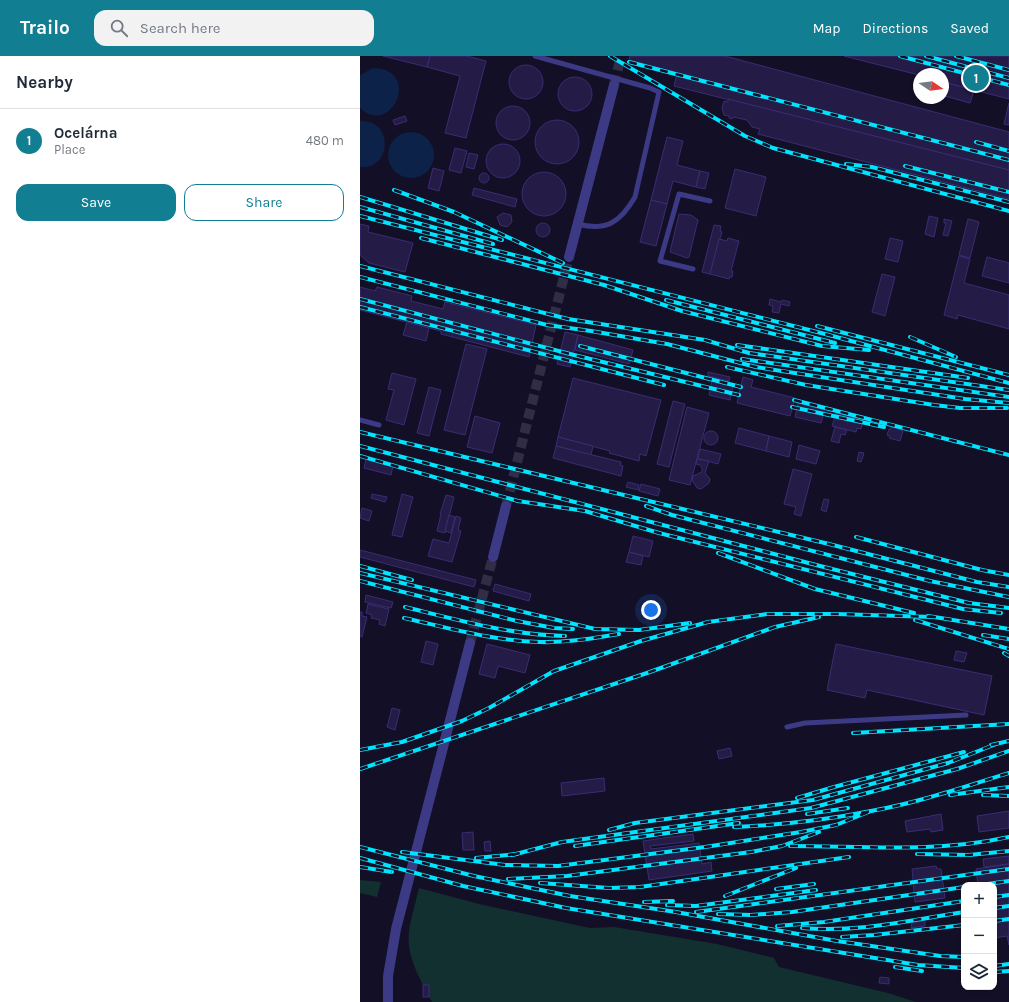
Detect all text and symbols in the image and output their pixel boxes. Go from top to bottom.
search box [94,10,374,46]
text: Trailo [20,17,70,39]
icon: search [108,17,130,39]
text: Search here [140,19,221,37]
text: Map [813,20,841,37]
text: Directions [863,20,928,37]
text: Saved [950,20,989,37]
pin: 1 [963,63,989,93]
north arrow [913,68,949,104]
text: Nearby [16,72,73,92]
text: Ocelárna [54,124,117,142]
text: 1 [27,133,31,148]
text: 480 m [306,133,344,148]
text: Place [54,142,85,157]
button: Save [16,184,176,221]
button: Share [184,184,344,221]
your location [641,600,661,620]
map controls [961,882,997,990]
button: + [961,882,997,918]
button: − [961,918,997,954]
button: layers [961,954,997,990]

